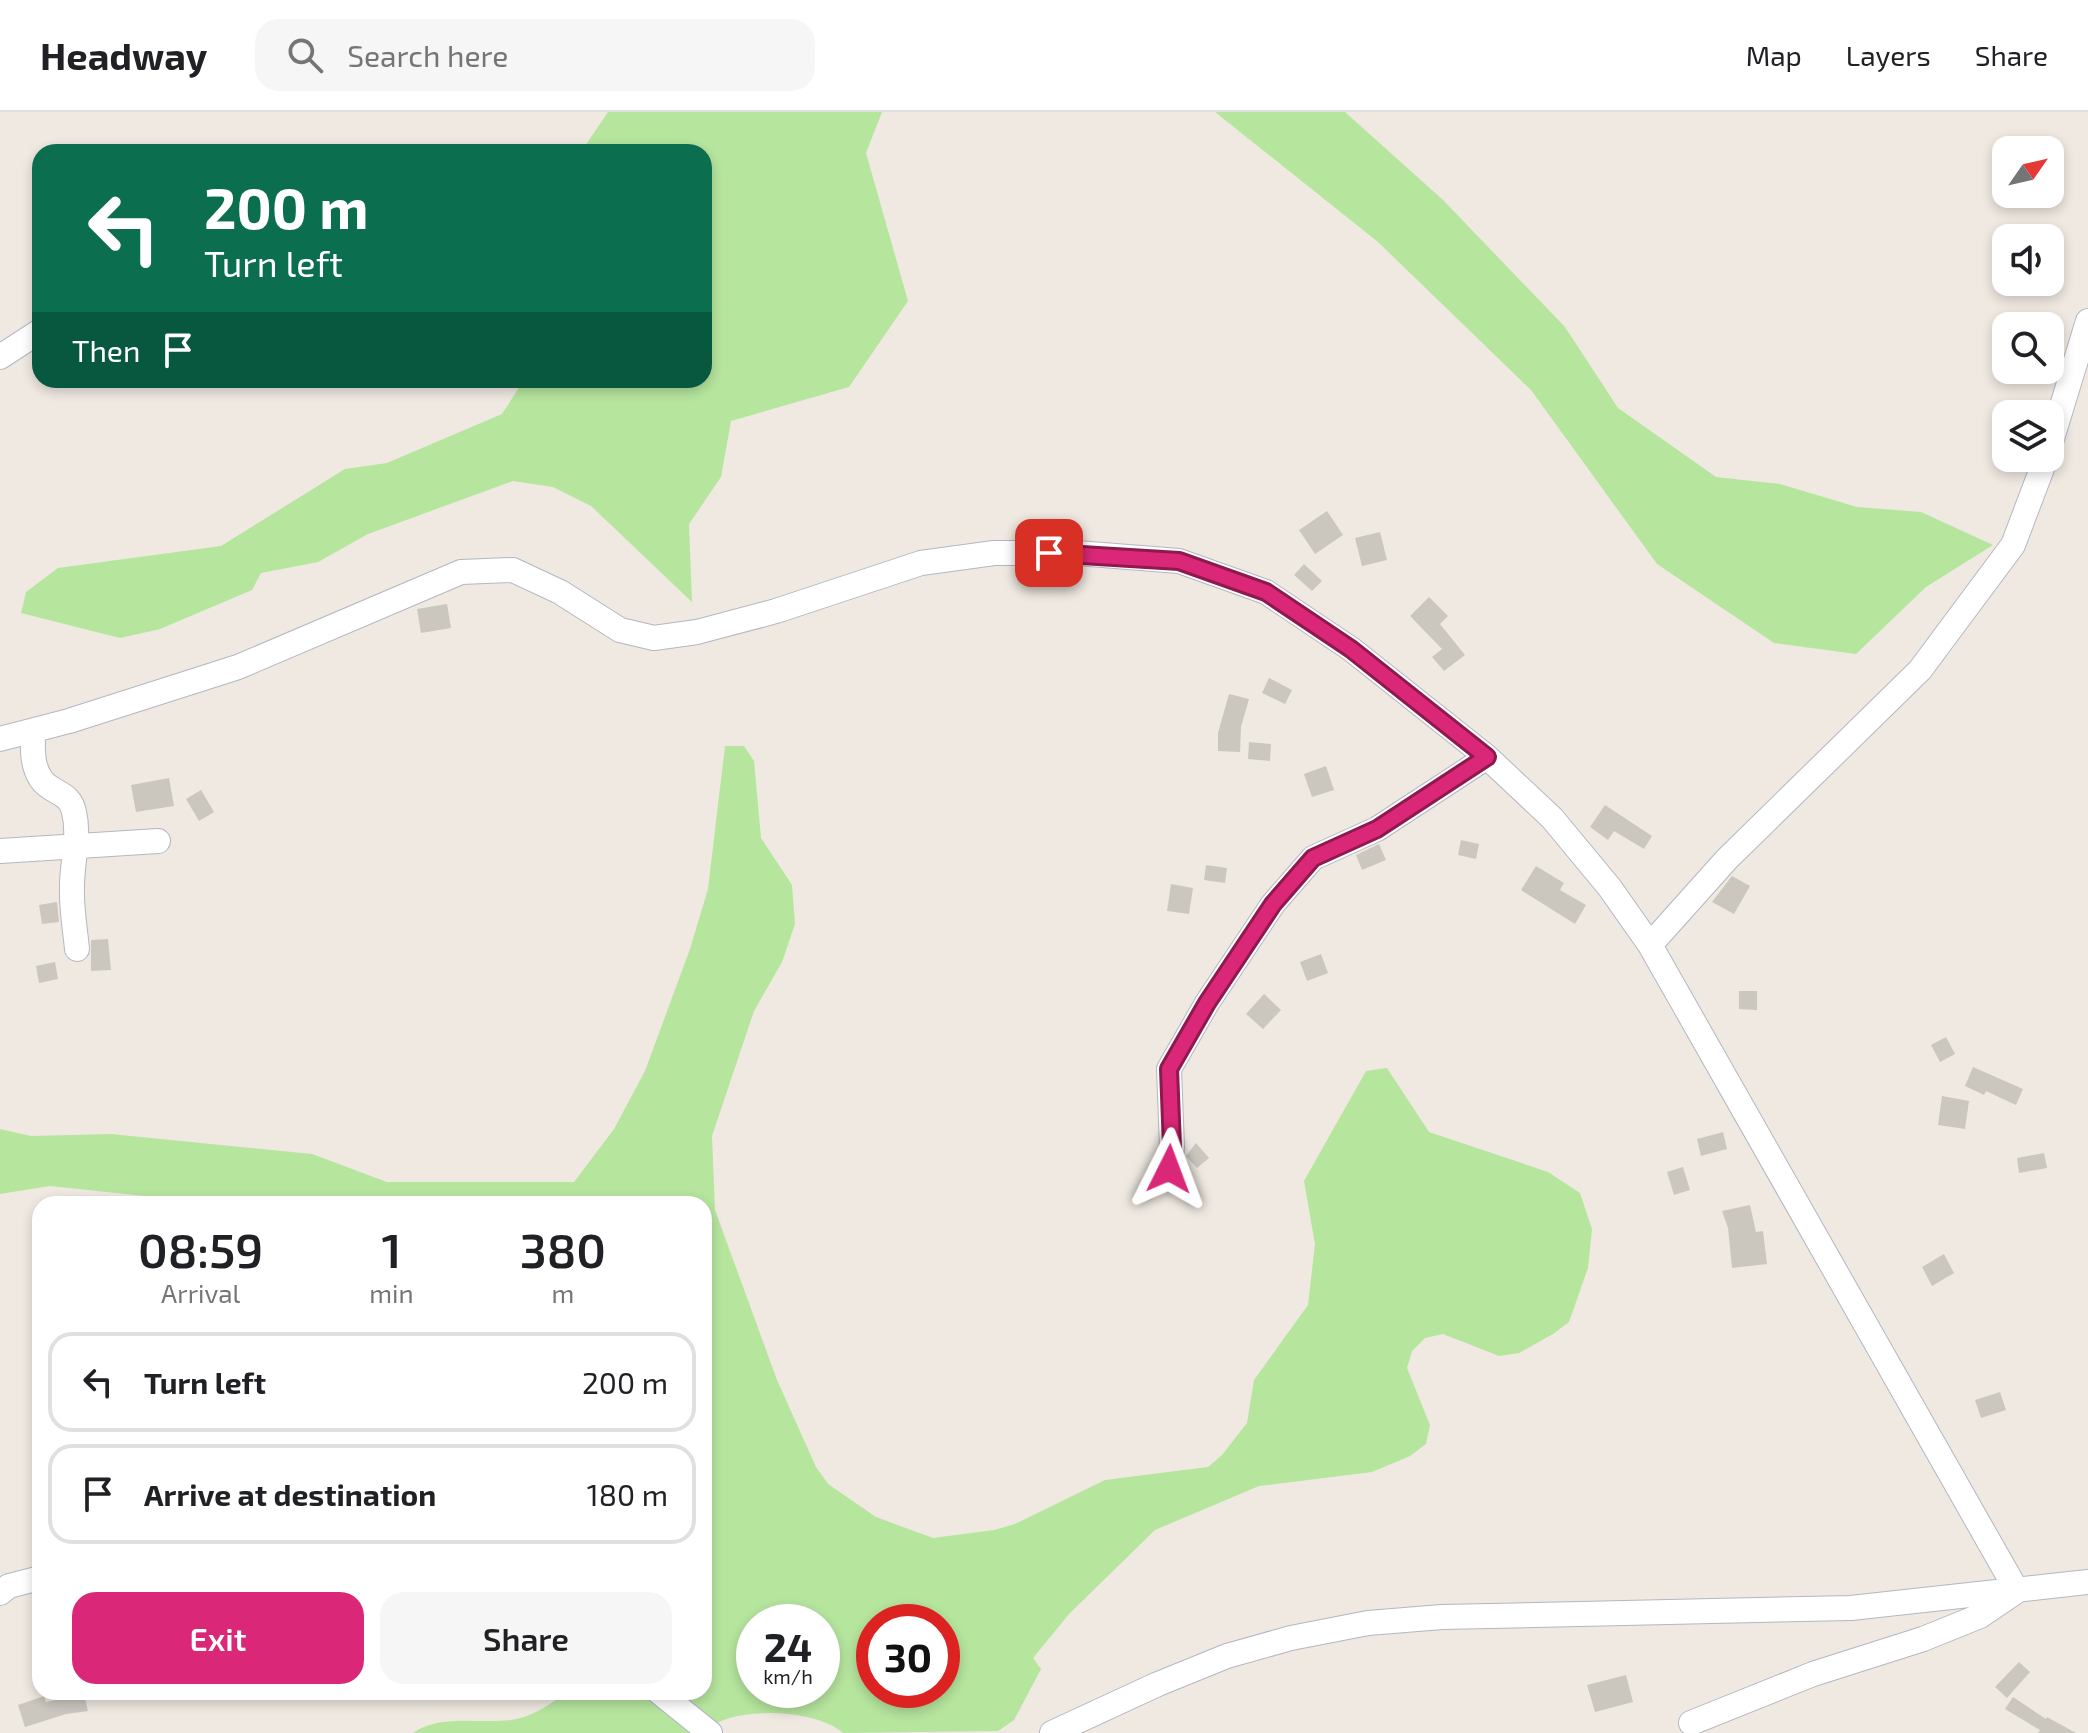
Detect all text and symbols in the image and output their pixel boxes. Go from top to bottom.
search box [255,19,815,91]
text: Headway [40,32,207,78]
icon: search [283,33,327,77]
text: Search here [347,37,508,73]
text: Map [1746,38,1802,72]
text: Layers [1846,38,1931,72]
text: Share [1975,38,2048,72]
north arrow [1992,136,2064,208]
map controls [1992,136,2064,472]
text: 200 m [204,173,369,240]
icon: left [72,176,176,280]
button: sound [1992,224,2064,296]
text: Turn left [204,241,343,284]
button: search [1992,312,2064,384]
icon: arrive [156,328,200,372]
text: Then [72,332,140,368]
button: layers [1992,400,2064,472]
pin [1015,519,1083,587]
icon: arrive [1027,531,1071,575]
position arrow [1127,1127,1211,1211]
text: 08:59 [138,1220,263,1278]
text: 1 [381,1220,402,1278]
text: 380 [520,1220,606,1278]
text: Arrival [161,1277,240,1308]
text: min [369,1277,414,1308]
text: m [551,1277,574,1308]
icon: left [76,1360,120,1404]
text: Turn left [144,1364,266,1400]
text: 200 m [582,1364,668,1400]
icon: arrive [76,1472,120,1516]
text: Arrive at destination [144,1476,436,1512]
text: 180 m [587,1476,668,1512]
button: Exit [72,1592,364,1684]
button: Share [380,1592,672,1684]
speed limit sign: 30 [856,1604,960,1708]
text: 24 [764,1622,812,1670]
text: km/h [763,1664,813,1688]

